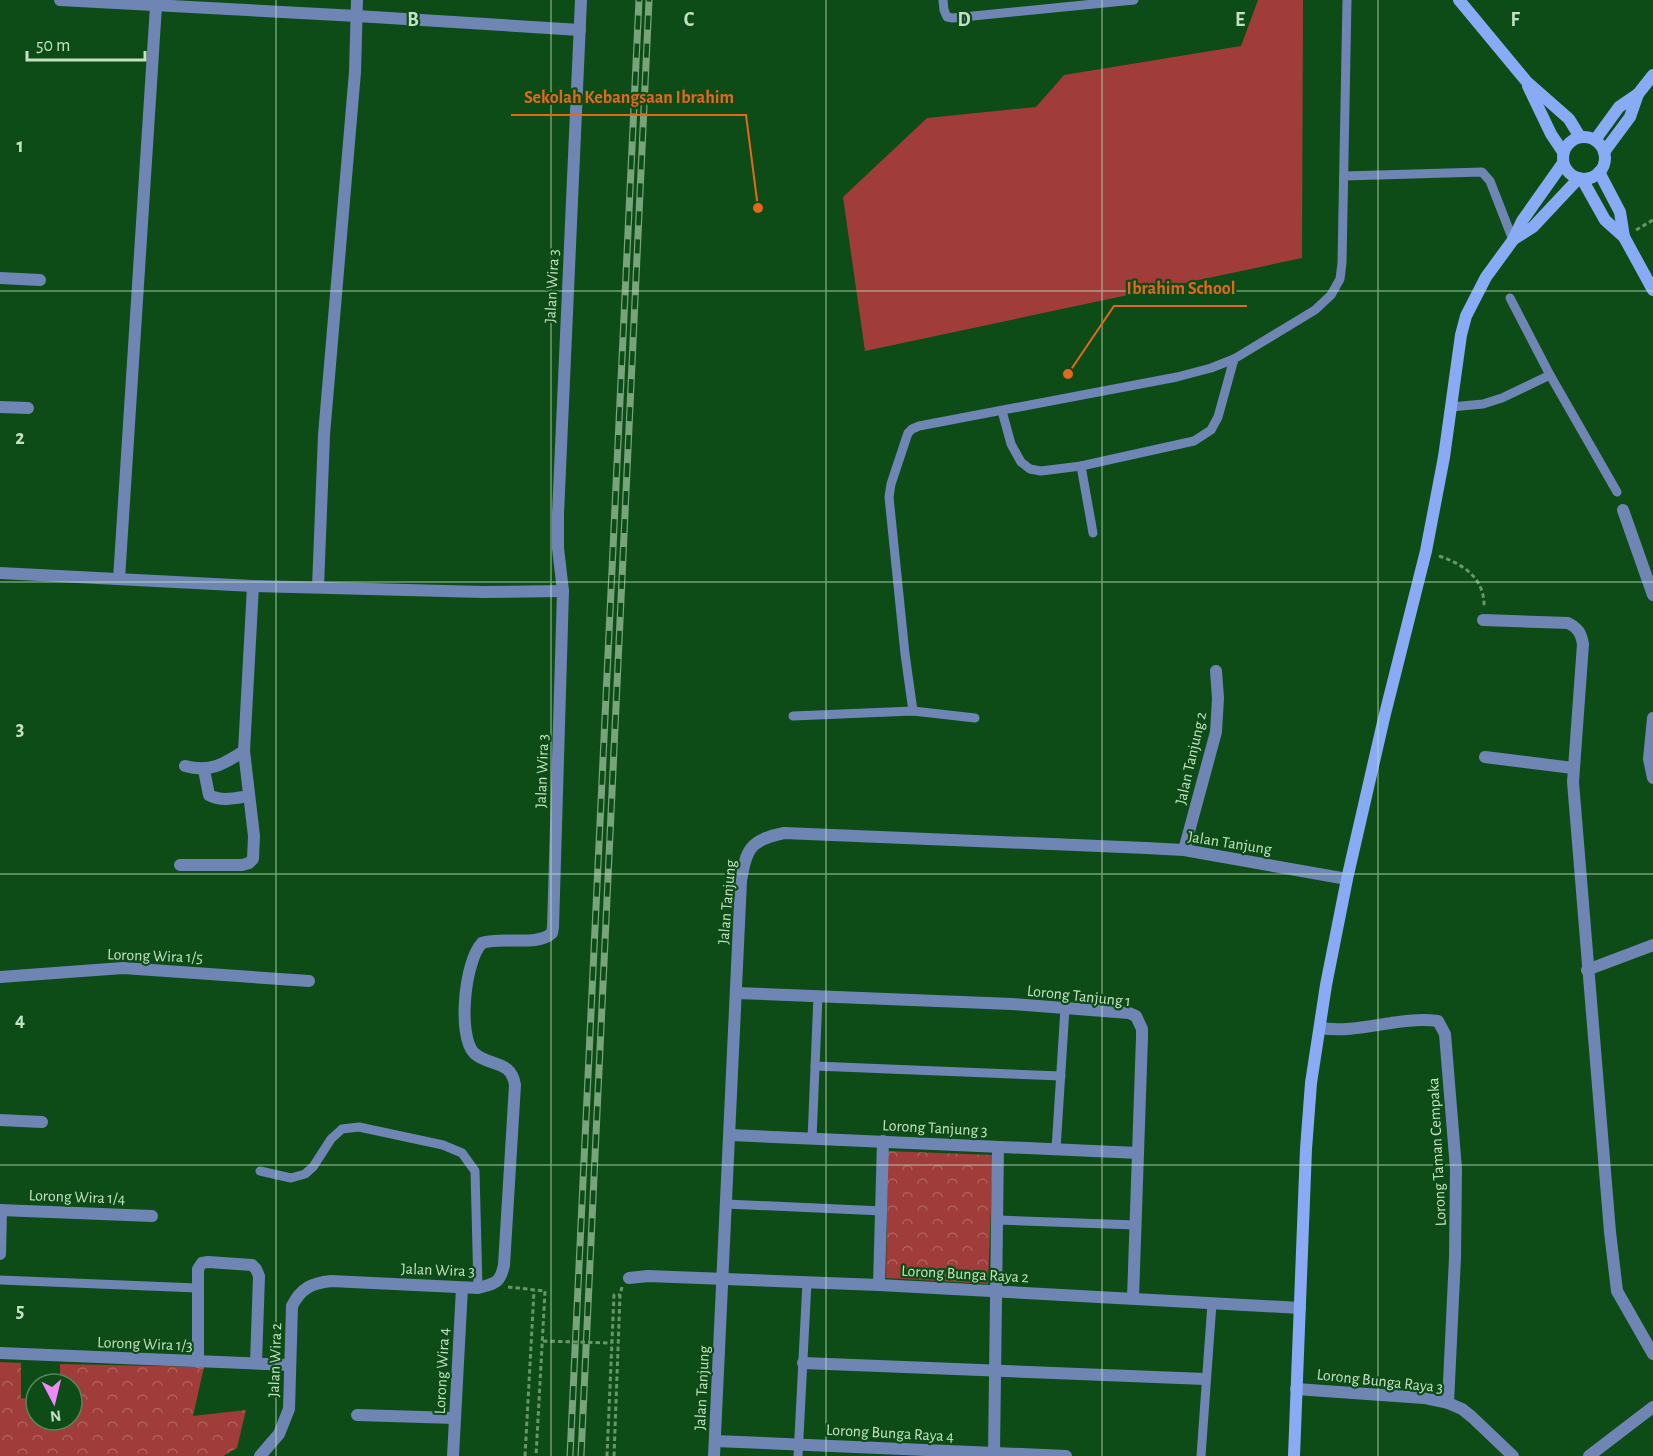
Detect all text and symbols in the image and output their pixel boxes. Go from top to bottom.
text: B [407,10,419,30]
text: C [684,10,695,30]
text: D [957,10,971,30]
text: E [1235,10,1245,30]
text: F [1510,10,1520,30]
scale bar [27,24,146,62]
text: 50 m [36,37,70,55]
callout: Sekolah Kebangsaan Ibrahim [511,79,746,115]
text: Sekolah Kebangsaan Ibrahim [524,89,734,107]
text: 1 [16,136,24,156]
street label: Jalan Wira 3 [542,249,562,323]
callout: Ibrahim School [1114,270,1247,306]
text: Ibrahim School [1127,280,1235,298]
text: 2 [15,428,25,448]
street label: Jalan Tanjung 2 [1173,710,1210,806]
text: 3 [16,719,24,739]
street label: Jalan Wira 3 [533,734,551,808]
street label: Jalan Tanjung [1187,828,1273,859]
street label: Jalan Tanjung [715,859,740,945]
street label: Lorong Wira 1/5 [107,946,203,966]
street label: Lorong Tanjung 1 [1026,983,1132,1010]
text: 4 [15,1010,25,1030]
street label: Lorong Taman Cempaka [1425,1077,1449,1227]
street label: Lorong Tanjung 3 [882,1117,988,1140]
street label: Lorong Wira 1/4 [28,1187,126,1207]
street label: Jalan Wira 3 [401,1261,475,1279]
street label: Lorong Bunga Raya 2 [901,1263,1029,1286]
text: 5 [16,1301,24,1321]
street label: Jalan Wira 2 [266,1322,284,1398]
street label: Lorong Wira 4 [432,1327,452,1415]
street label: Lorong Wira 1/3 [97,1334,193,1354]
street label: Jalan Tanjung [692,1345,713,1431]
street label: Lorong Bunga Raya 3 [1316,1366,1444,1397]
north arrow [24,1372,84,1432]
text: N [49,1407,62,1425]
street label: Lorong Bunga Raya 4 [825,1422,955,1445]

